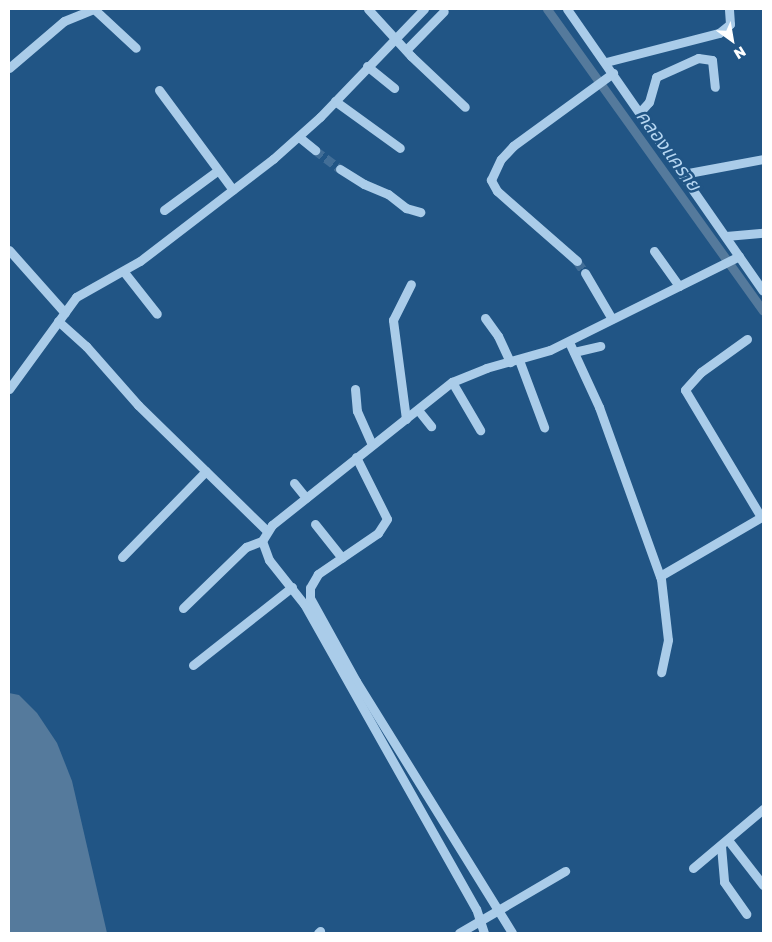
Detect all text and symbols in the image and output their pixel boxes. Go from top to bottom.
north arrow [707,15,757,65]
text: N [731,43,749,63]
water label: คลองเเคราย [632,105,706,195]

